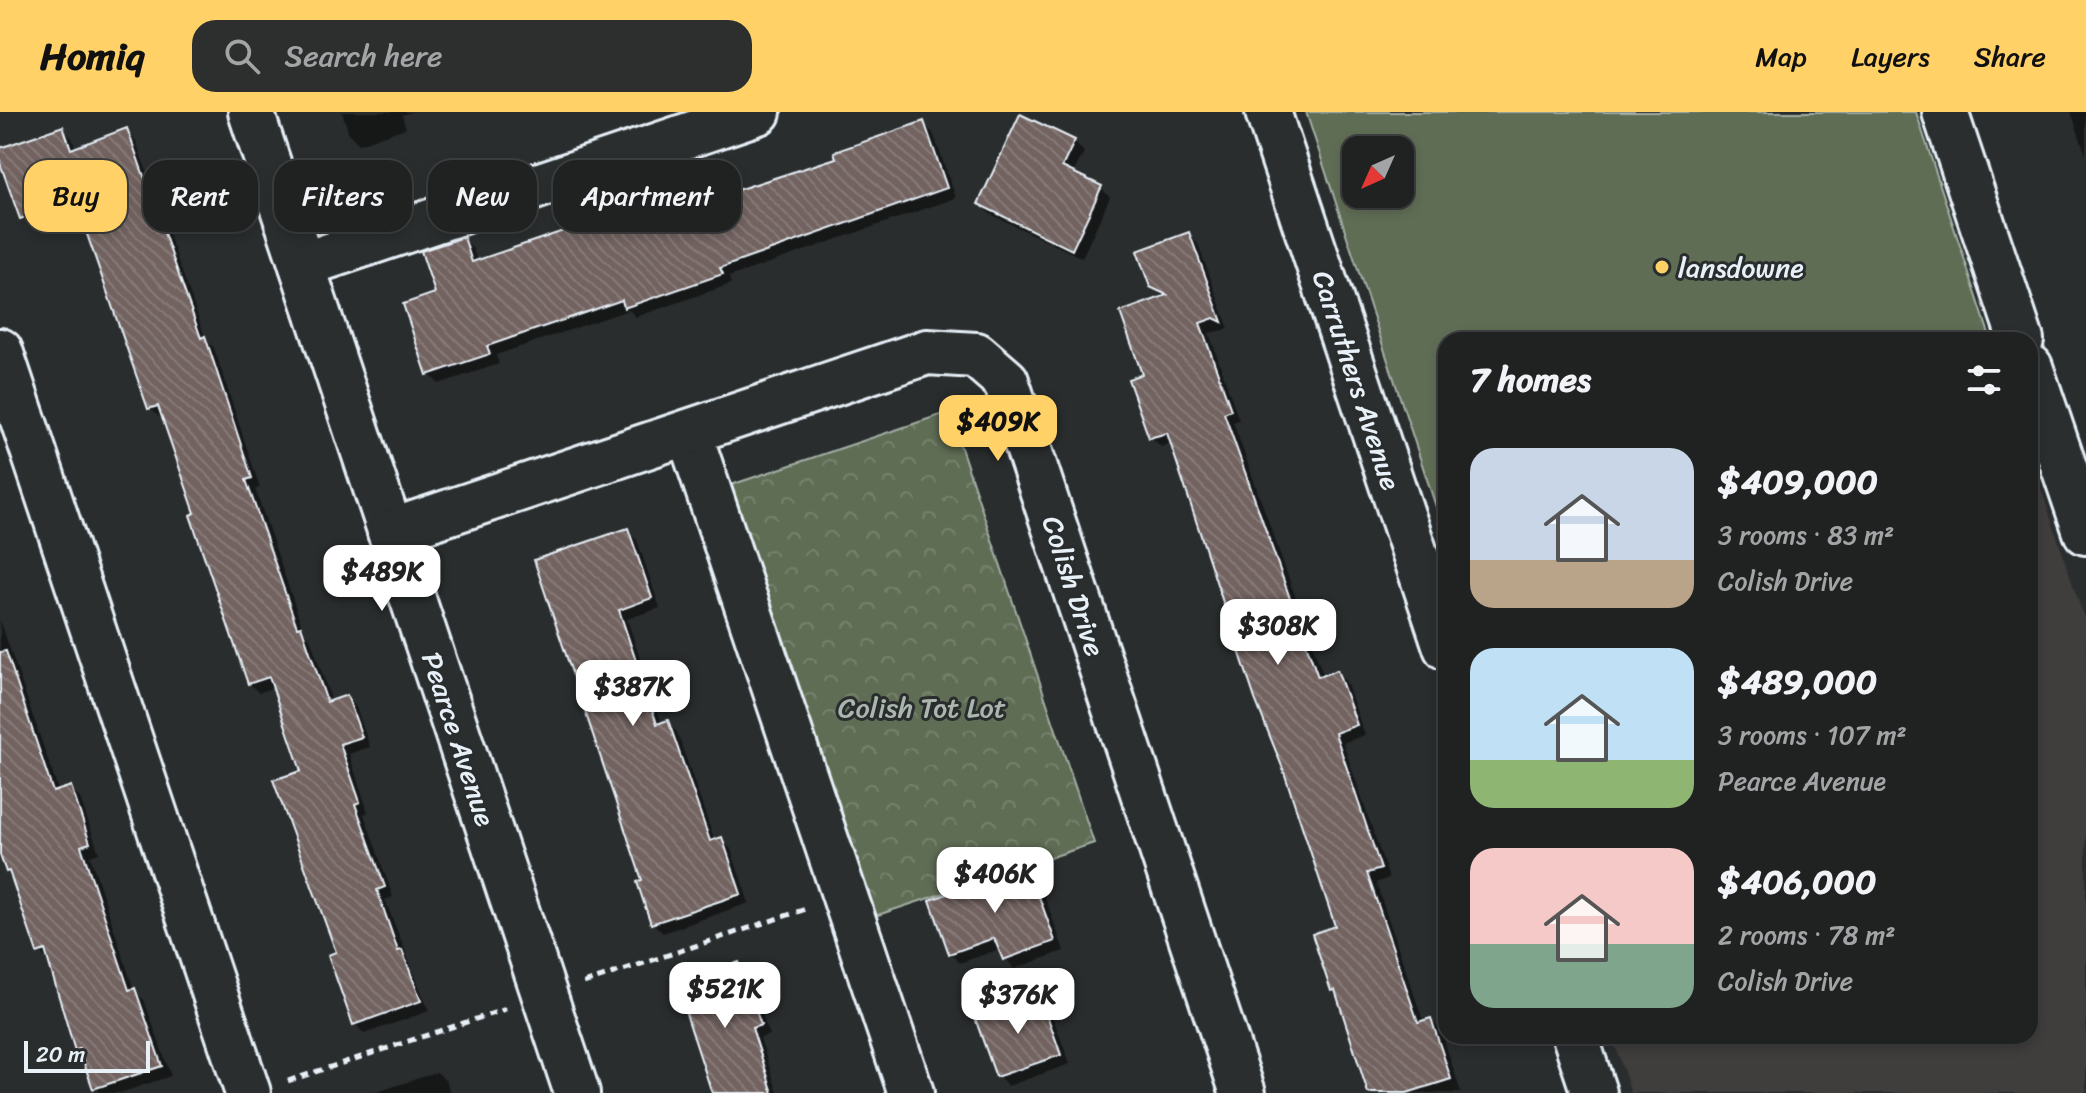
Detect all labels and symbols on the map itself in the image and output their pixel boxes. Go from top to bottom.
north arrow [1342,136,1414,208]
place label: lansdowne [1678,243,1804,292]
marker: lansdowne [1653,258,1671,276]
street label: Carruthers Avenue [1298,264,1415,496]
pin: $409K [942,395,1054,463]
street label: Colish Drive [1028,509,1119,663]
pin: $489K [326,545,438,613]
pin: $308K [1222,599,1334,667]
street label: Pearce Avenue [407,645,510,833]
pin: $387K [577,660,689,728]
park label: Colish Tot Lot [838,683,1006,732]
pin: $406K [939,847,1051,915]
pin: $521K [669,962,781,1030]
pin: $376K [962,968,1074,1036]
scale bar [24,1037,150,1073]

